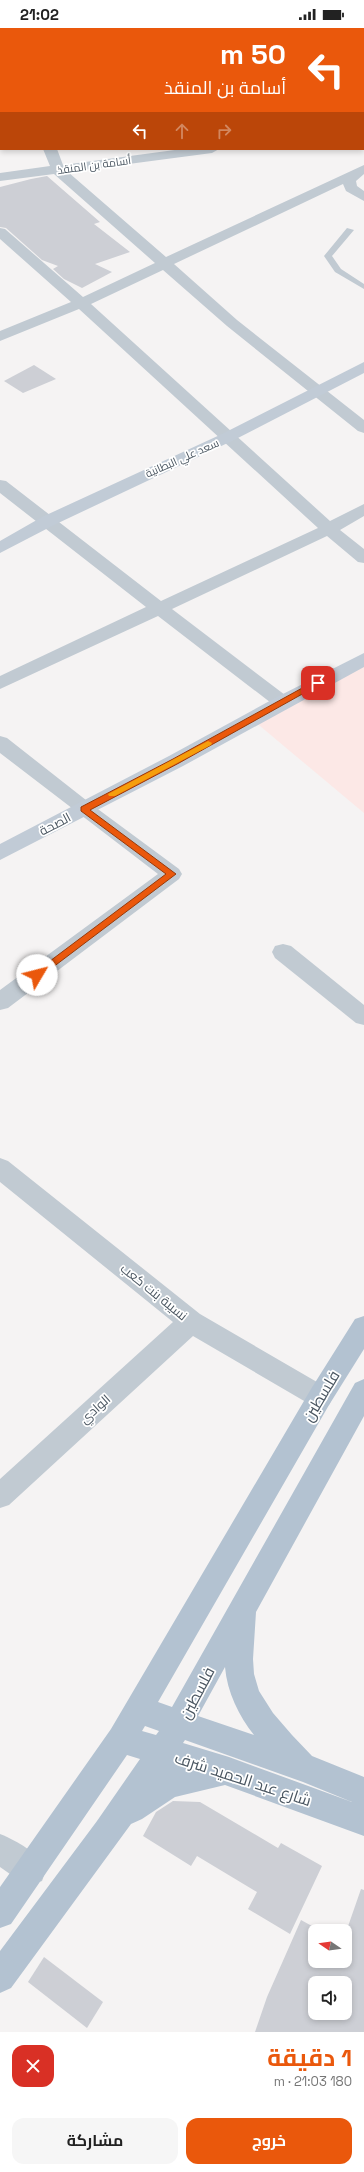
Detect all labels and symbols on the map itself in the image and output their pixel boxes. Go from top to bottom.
street label: أسامة بن المنقذ [56,153,132,177]
street label: سعد علي البطانية [143,436,222,482]
pin [301,666,335,700]
street label: الصحة [36,809,74,839]
position arrow [16,954,58,996]
street label: نسيبة بنت كعب [117,1260,191,1324]
street label: فلسطين [298,1366,344,1426]
street label: الوادي [76,1391,115,1429]
street label: فلسطين [175,1663,219,1723]
street label: شارع عبد الحميد شرف [172,1747,314,1812]
north arrow [308,1924,352,1968]

